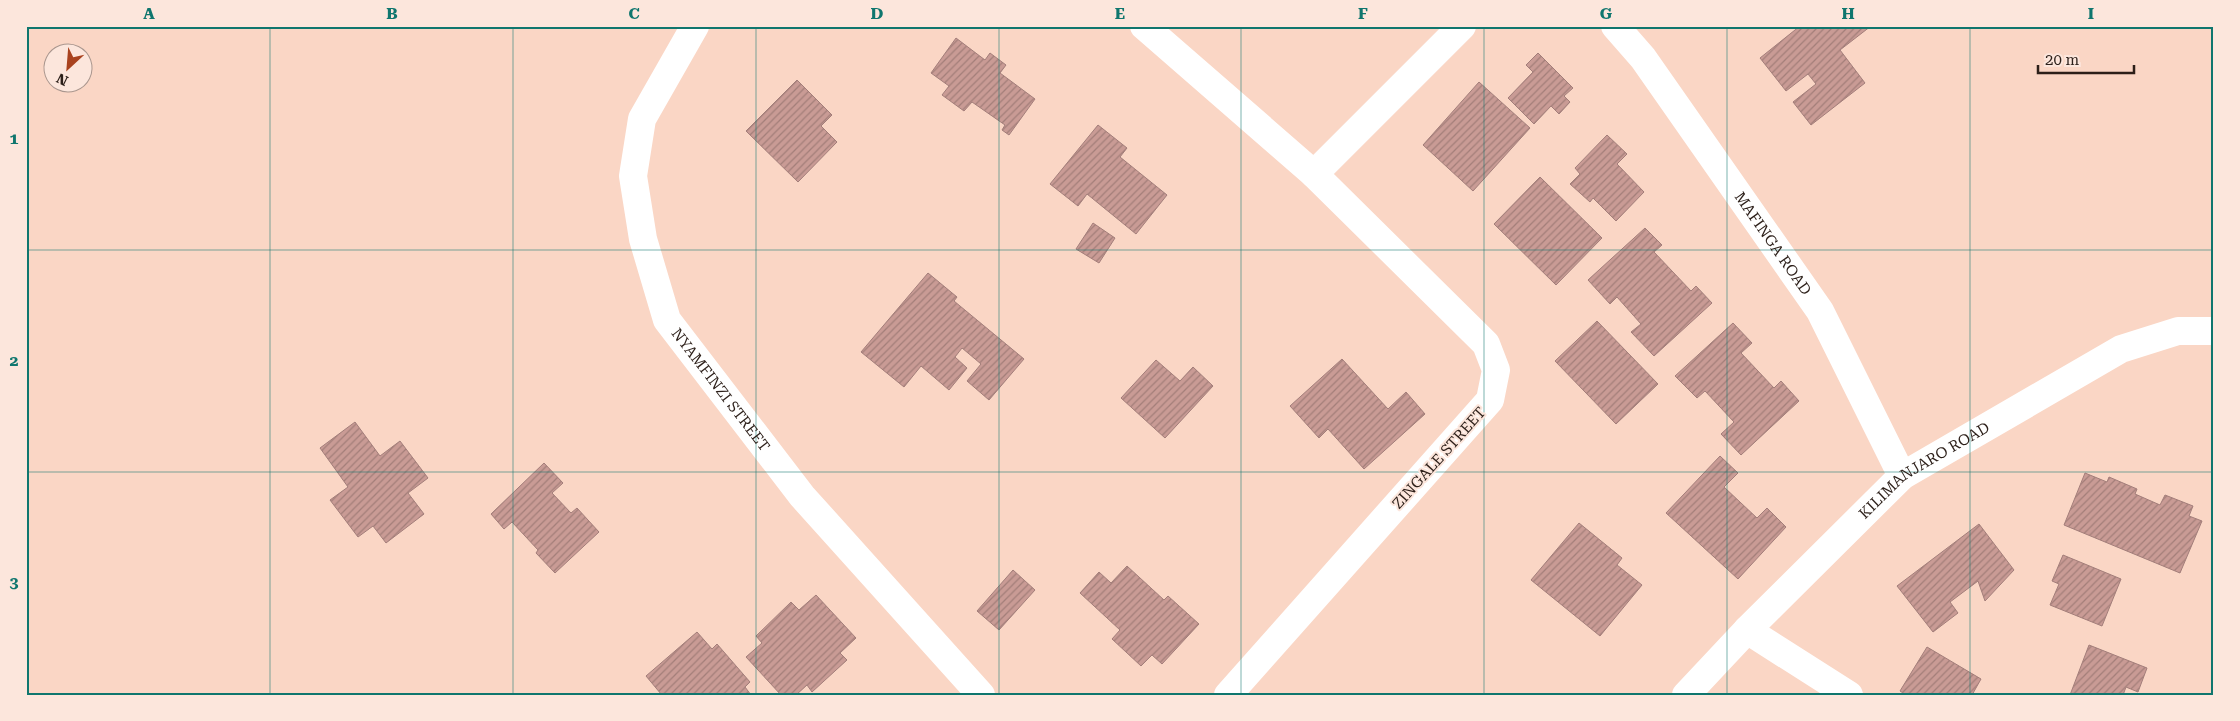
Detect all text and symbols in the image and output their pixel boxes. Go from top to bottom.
text: A [143,4,155,23]
text: B [386,4,398,23]
text: C [628,4,640,23]
text: D [871,4,884,23]
text: E [1115,4,1125,23]
text: F [1358,4,1368,23]
text: G [1600,4,1613,23]
text: H [1841,4,1855,23]
text: I [2088,4,2094,23]
north arrow [42,42,92,92]
scale bar [2038,42,2134,74]
text: 20 m [2045,51,2080,69]
text: N [54,70,71,89]
text: 1 [10,129,19,148]
street label: MAFINGA ROAD [1731,189,1815,299]
street label: NYAMFINZI STREET [668,325,773,455]
text: 2 [10,351,19,370]
street label: ZINGALE STREET [1389,403,1489,513]
street label: KILIMANJARO ROAD [1855,418,1993,523]
text: 3 [10,573,19,592]

